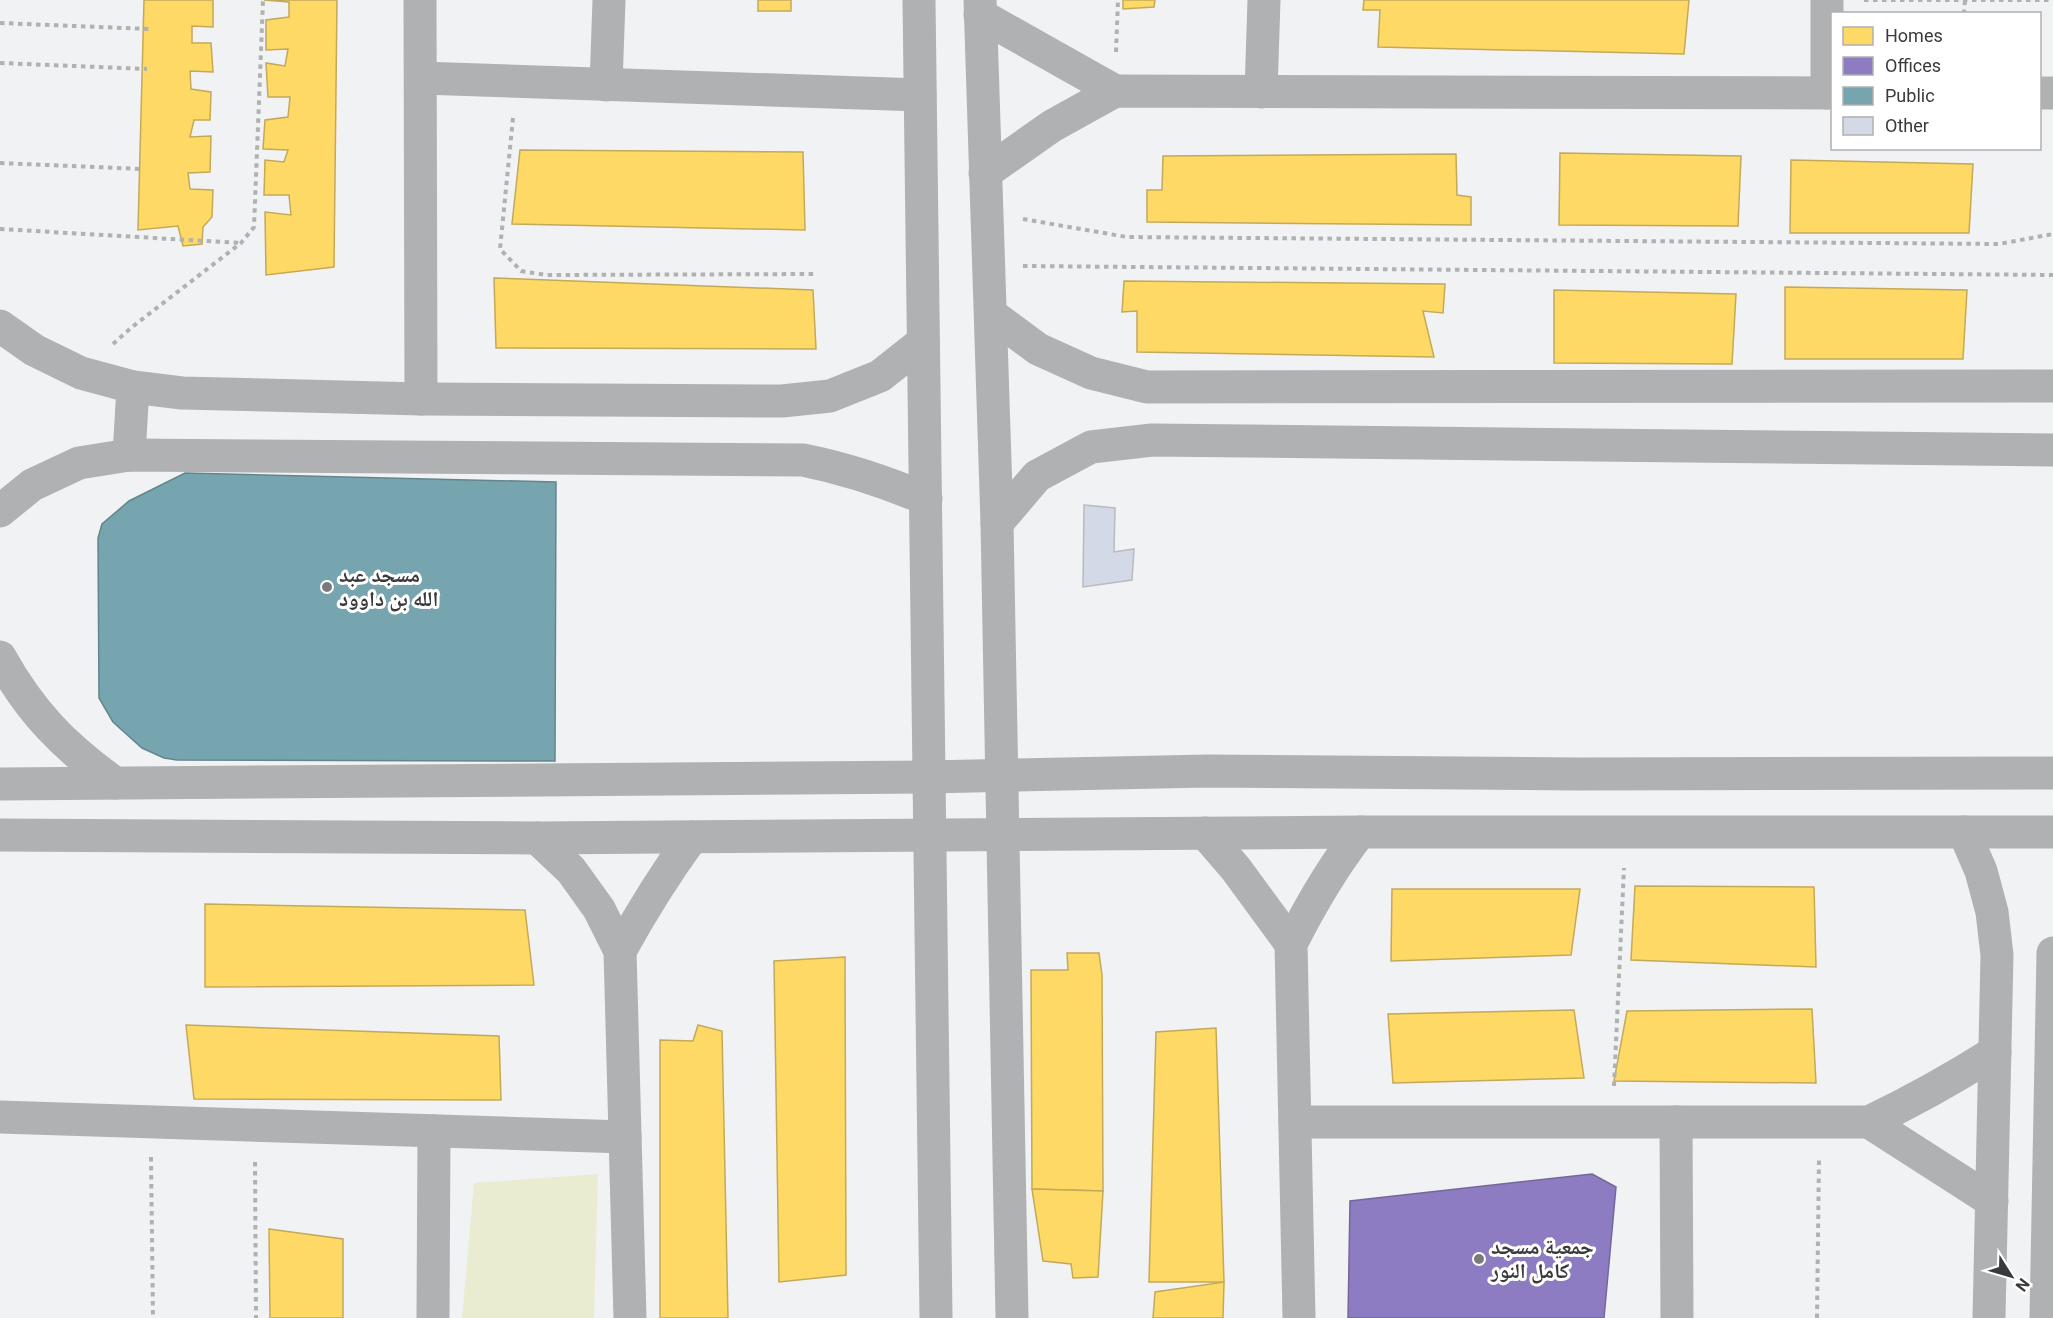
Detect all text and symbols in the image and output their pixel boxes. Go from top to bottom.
legend [1831,12,2041,150]
text: Homes [1885,25,1943,46]
text: Offices [1885,55,1941,76]
text: Public [1885,85,1935,106]
text: Other [1885,115,1929,136]
place label: مسجد عبد الله بن داوود [339,563,438,612]
marker: مسجد عبد الله بن داوود [320,580,334,594]
place label: جمعية مسجد كامل النور [1490,1235,1594,1284]
north arrow [1981,1246,2041,1306]
marker: جمعية مسجد كامل النور [1472,1252,1486,1266]
text: N [2012,1274,2034,1295]

